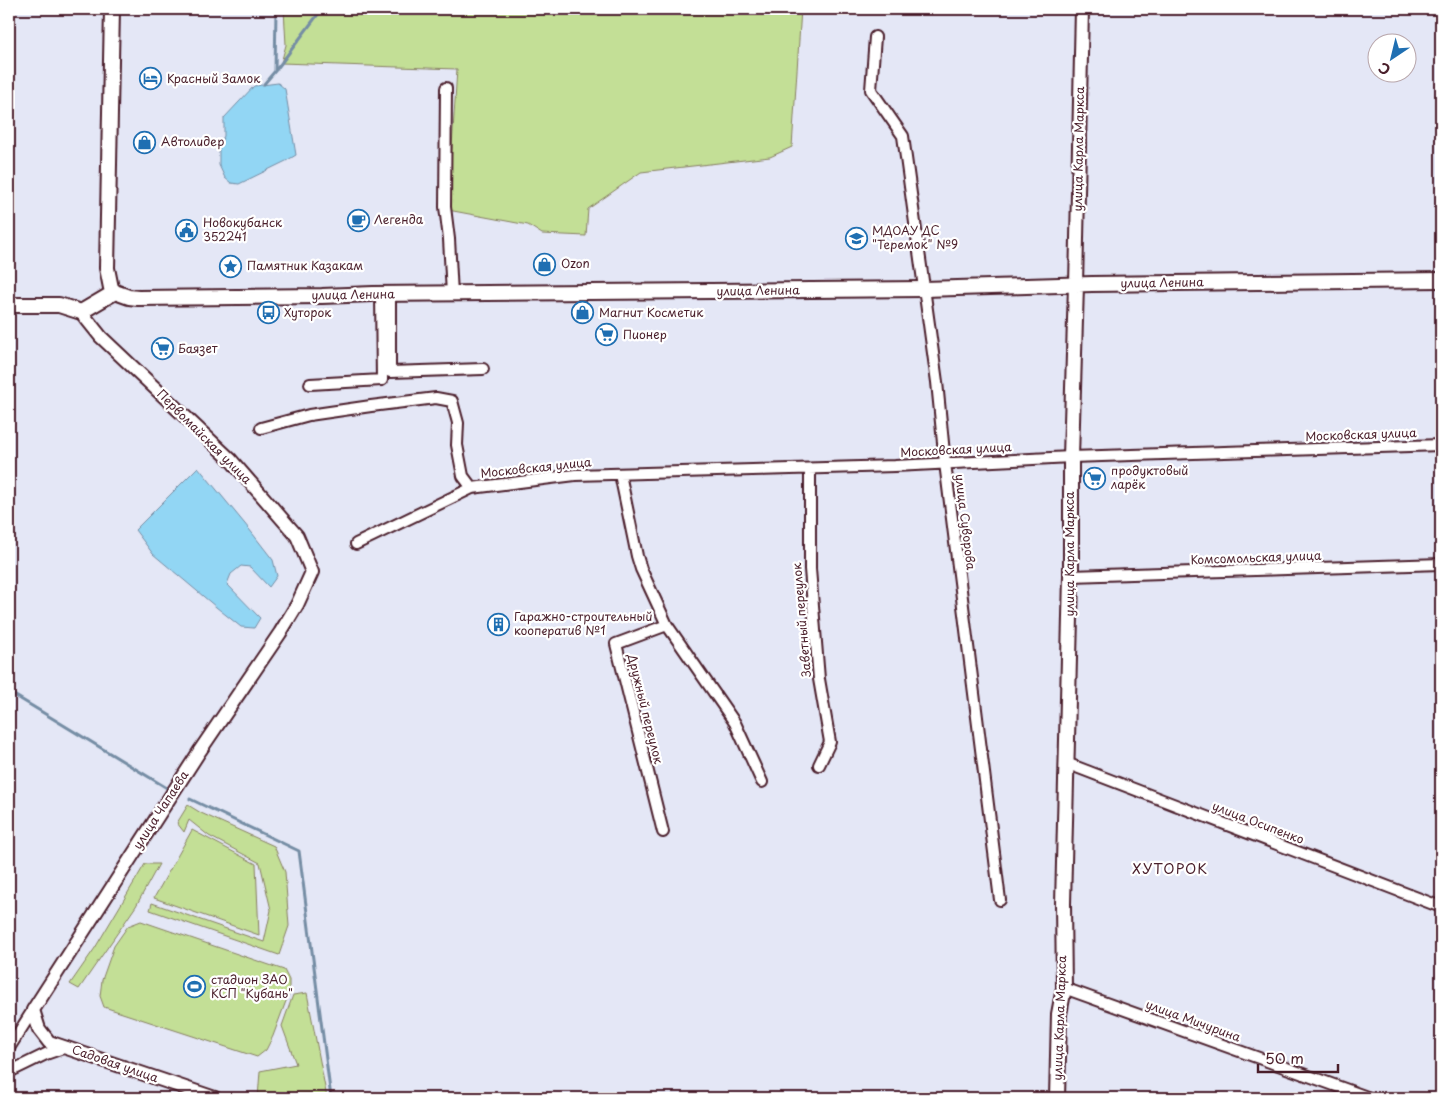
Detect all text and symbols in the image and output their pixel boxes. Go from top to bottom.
north arrow [1368,32,1418,82]
text: С [1374,57,1395,81]
hotel icon: Красный Замок [139,67,163,91]
place label: Красный Замок [167,69,261,87]
street label: улица Карла Маркса [1068,86,1088,212]
shop icon: Автолидер [133,130,157,154]
place label: Автолидер [161,132,224,150]
cafe icon: Легенда [346,208,370,232]
place label: Легенда [374,210,424,228]
place label: Новокубанск 352241 [203,213,283,245]
public building icon: Новокубанск 352241 [175,218,199,242]
place label: МДОАУ ДС "Теремок" №9 [872,221,958,253]
school or university icon: МДОАУ ДС "Теремок" №9 [844,226,868,250]
shop icon: Ozon [533,252,557,276]
place icon: Памятник Казакам [219,254,243,278]
place label: Ozon [561,254,590,272]
place label: Памятник Казакам [247,256,363,274]
street label: улица Ленина [1120,272,1204,292]
street label: улица Ленина [716,280,800,300]
street label: улица Ленина [311,284,395,304]
bus stop icon: Хуторок [256,301,280,325]
shop icon: Магнит Косметик [571,301,595,325]
place label: Хуторок [284,303,332,321]
place label: Магнит Косметик [599,303,704,321]
supermarket icon: Пионер [595,323,619,347]
place label: Пионер [623,325,667,343]
supermarket icon: Баязет [150,337,174,361]
place label: Баязет [178,339,218,357]
street label: Первомайская улица [153,385,256,488]
street label: Московская улица [1305,423,1417,445]
street label: Московская улица [900,437,1013,461]
street label: Московская улица [480,452,593,482]
place label: продуктовый ларёк [1110,461,1188,493]
supermarket icon: продуктовый ларёк [1083,466,1107,490]
street label: улица Суворова [951,473,981,572]
street label: улица Карла Маркса [1060,491,1078,617]
street label: Комсомольская улица [1190,546,1322,568]
street label: Заветный переулок [787,561,815,678]
place label: Гаражно-строительный кооператив №1 [514,607,652,639]
building icon: Гаражно-строительный кооператив №1 [486,612,510,636]
street label: Дружный переулок [623,651,669,767]
street label: улица Чапаева [128,766,193,852]
street label: улица Осипенко [1210,796,1307,848]
district label: ХУТОРОК [1132,858,1208,879]
street label: улица Карла Маркса [1048,955,1070,1081]
place label: стадион ЗАО КСП "Кубань" [211,970,293,1002]
sports icon: стадион ЗАО КСП "Кубань" [183,975,207,999]
street label: улица Мичурина [1143,995,1244,1046]
street label: Садовая улица [70,1040,161,1086]
scale bar [1258,1042,1338,1074]
text: 50 m [1265,1046,1304,1069]

